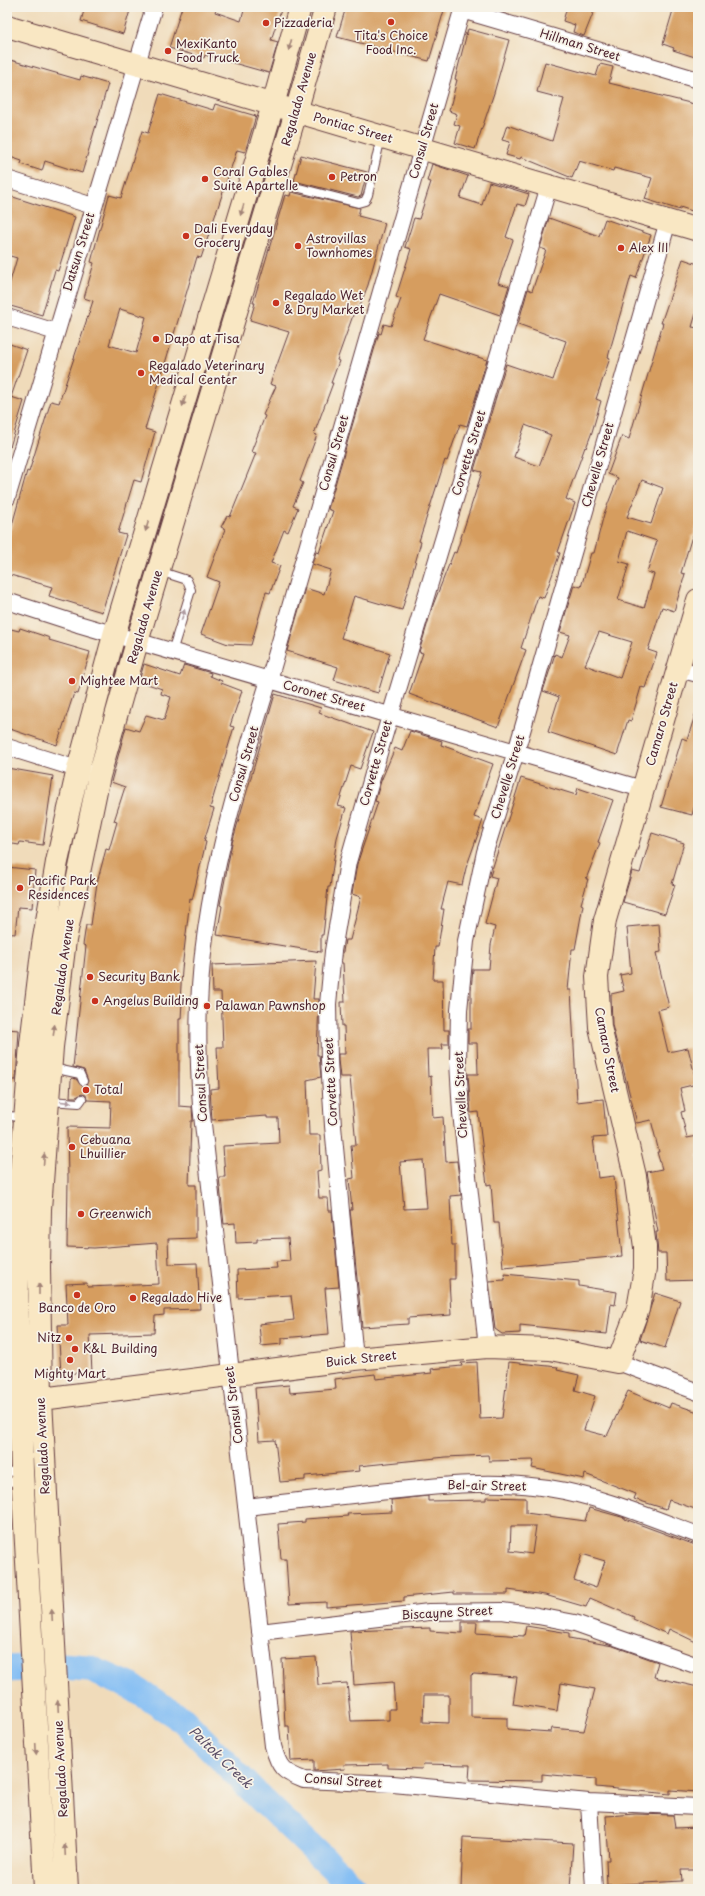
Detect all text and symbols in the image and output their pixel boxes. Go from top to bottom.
place label: Pizzaderia [274,13,333,31]
marker: Tita's Choice Food Inc. [386,17,396,27]
marker: Pizzaderia [261,18,271,28]
street label: Hillman Street [538,23,623,65]
place label: Tita's Choice Food Inc. [354,26,428,58]
place label: MexiKanto Food Truck [176,34,239,66]
one-way arrow [286,38,292,51]
marker: MexiKanto Food Truck [163,46,173,56]
street label: Regalado Avenue [276,49,320,148]
street label: Consul Street [404,101,442,181]
street label: Pontiac Street [311,107,395,147]
place label: Coral Gables Suite Apartelle [213,162,299,194]
place label: Petron [340,167,377,185]
marker: Petron [327,172,337,182]
marker: Coral Gables Suite Apartelle [200,174,210,184]
one-way arrow [239,204,245,216]
street label: Datsun Street [58,210,99,293]
place label: Dali Everyday Grocery [194,219,273,251]
place label: Astrovillas Townhomes [306,229,372,261]
marker: Dali Everyday Grocery [181,231,191,241]
place label: Alex III [629,238,668,256]
marker: Astrovillas Townhomes [293,241,303,251]
marker: Alex III [616,243,626,253]
place label: Regalado Wet & Dry Market [284,286,364,318]
marker: Regalado Wet & Dry Market [271,298,281,308]
place label: Dapo at Tisa [164,329,240,347]
marker: Dapo at Tisa [151,334,161,344]
place label: Regalado Veterinary Medical Center [149,356,265,388]
marker: Regalado Veterinary Medical Center [136,368,146,378]
one-way arrow [181,396,187,408]
street label: Corvette Street [446,408,490,498]
street label: Consul Street [314,413,352,493]
street label: Chevelle Street [576,420,618,509]
one-way arrow [143,520,149,532]
street label: Regalado Avenue [122,567,166,666]
one-way arrow [180,608,186,620]
place label: Mightee Mart [80,671,158,689]
street label: Coronet Street [281,675,368,715]
marker: Mightee Mart [67,676,77,686]
street label: Camaro Street [640,679,682,768]
street label: Corvette Street [354,718,396,808]
street label: Consul Street [224,724,262,804]
street label: Chevelle Street [486,732,528,821]
place label: Pacific Park Residences [28,871,96,903]
marker: Pacific Park Residences [15,883,25,893]
street label: Regalado Avenue [46,917,78,1016]
place label: Security Bank [98,967,180,985]
marker: Security Bank [85,972,95,982]
place label: Angelus Building [103,991,199,1009]
marker: Angelus Building [90,996,100,1006]
place label: Palawan Pawnshop [215,996,326,1014]
marker: Palawan Pawnshop [202,1001,212,1011]
street label: Camaro Street [591,1006,625,1094]
one-way arrow [51,1024,58,1036]
street label: Corvette Street [319,1037,341,1127]
street label: Consul Street [189,1043,211,1123]
street label: Chevelle Street [449,1051,471,1139]
place label: Total [94,1080,123,1098]
marker: Total [81,1085,91,1095]
one-way arrow [60,1099,72,1106]
place label: Cebuana Lhuillier [80,1130,131,1162]
marker: Cebuana Lhuillier [67,1142,77,1152]
one-way arrow [41,1153,48,1165]
place label: Greenwich [89,1204,152,1222]
marker: Greenwich [76,1209,86,1219]
one-way arrow [36,1282,42,1295]
place label: Regalado Hive [141,1288,222,1306]
marker: Banco de Oro [72,1290,82,1300]
marker: Regalado Hive [128,1293,138,1303]
place label: Banco de Oro [38,1298,116,1316]
place label: Nitz [37,1328,61,1346]
marker: Nitz [64,1333,74,1343]
place label: K&L Building [83,1339,158,1357]
marker: K&L Building [70,1344,80,1354]
street label: Buick Street [325,1345,397,1371]
marker: Mighty Mart [65,1355,75,1365]
place label: Mighty Mart [34,1364,106,1382]
street label: Consul Street [219,1365,247,1445]
street label: Regalado Avenue [30,1397,54,1495]
street label: Bel-air Street [447,1475,527,1495]
street label: Biscayne Street [401,1601,493,1623]
one-way arrow [49,1609,56,1621]
one-way arrow [54,1700,61,1712]
street label: Regalado Avenue [48,1720,72,1818]
water label: Paltok Creek [185,1721,258,1793]
one-way arrow [33,1743,40,1755]
street label: Consul Street [303,1768,383,1792]
one-way arrow [62,1844,69,1856]

